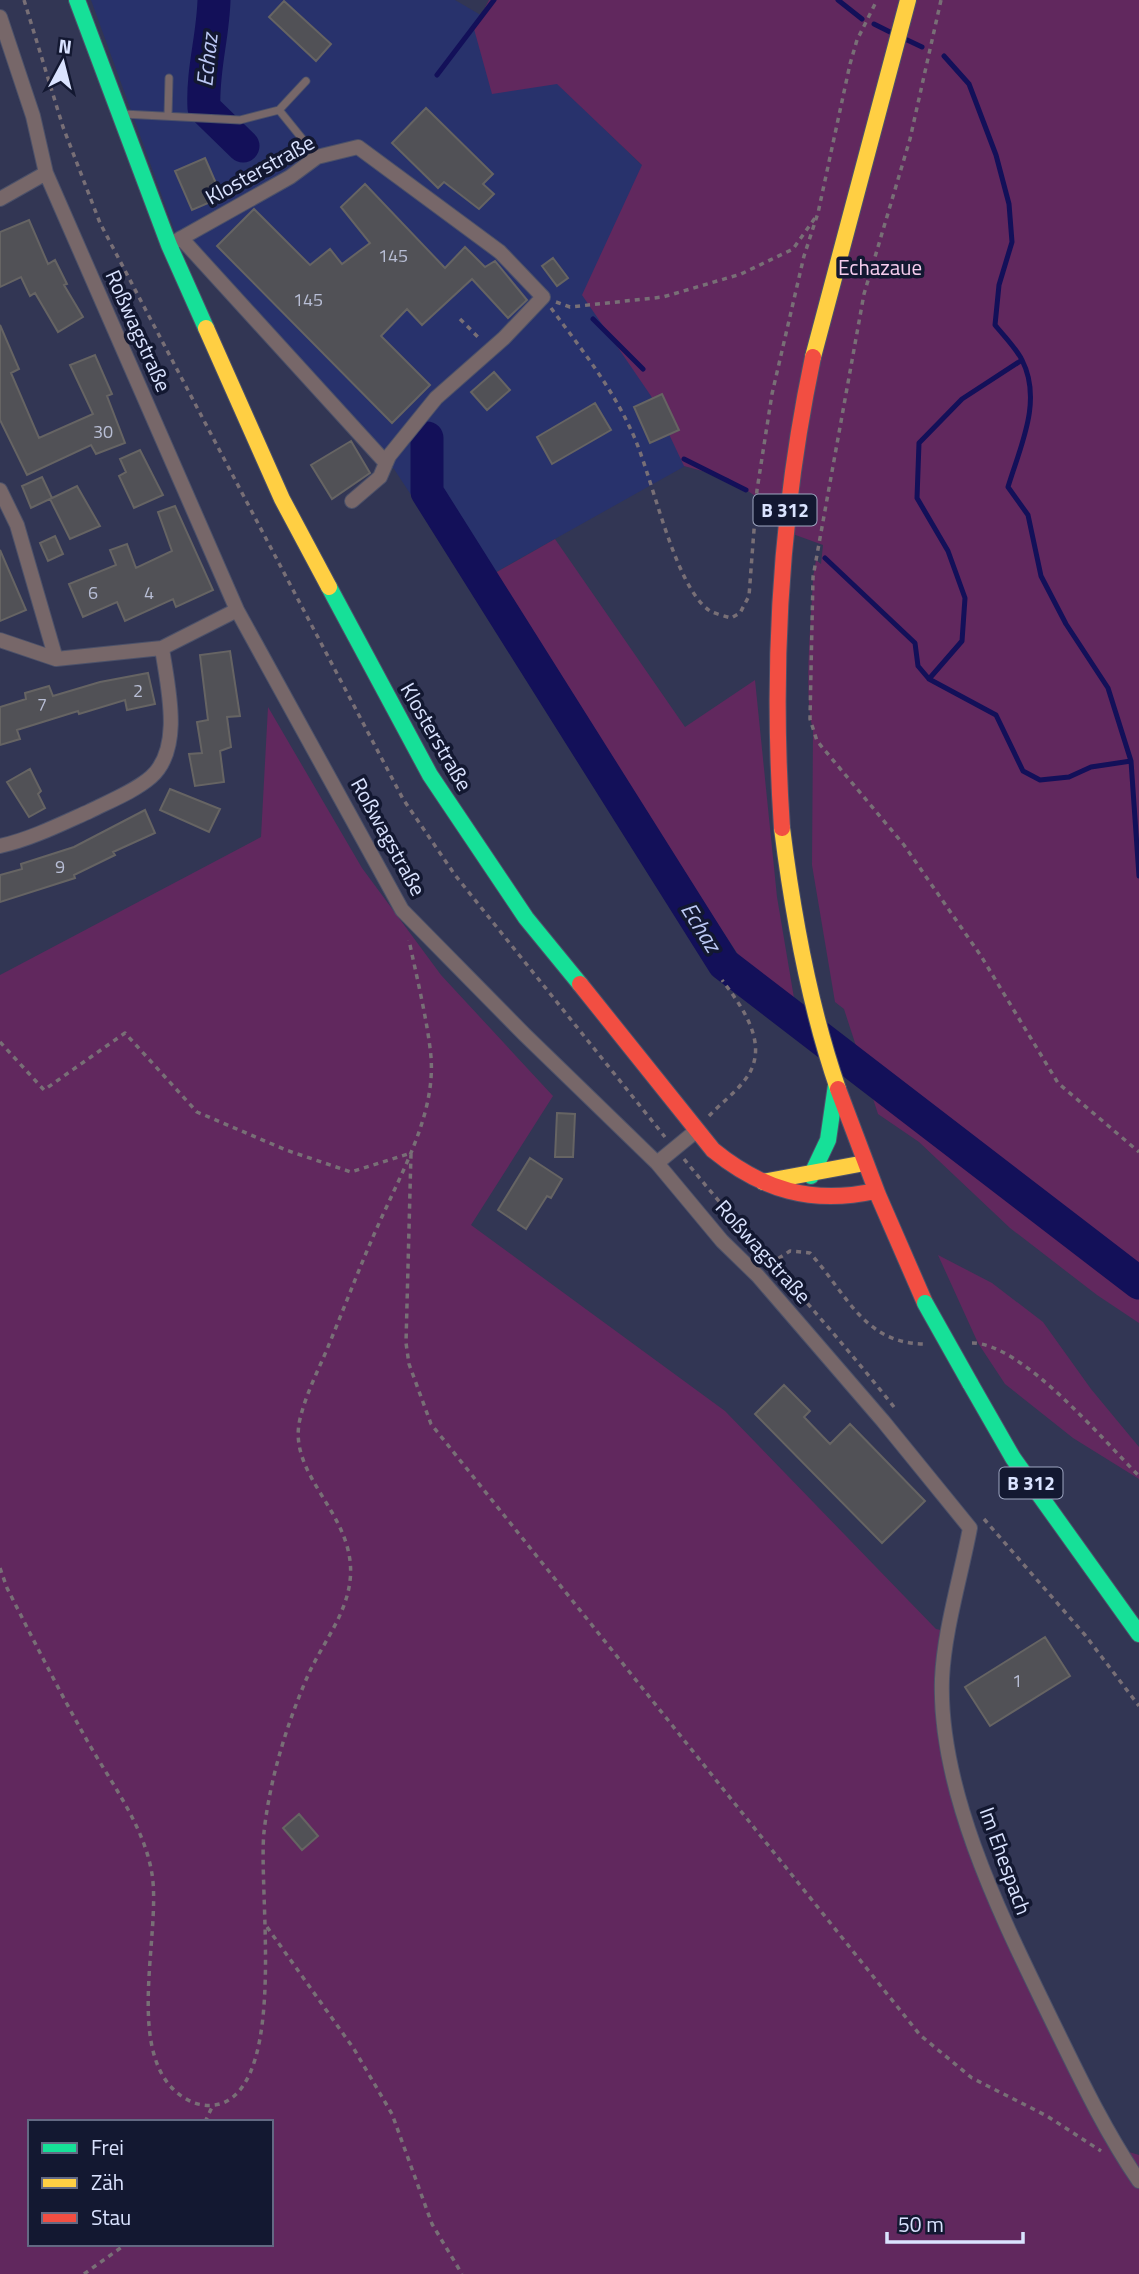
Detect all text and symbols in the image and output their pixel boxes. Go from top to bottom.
north arrow [28,28,98,98]
water label: Echaz [186,29,227,88]
text: N [57,30,73,61]
street label: Klosterstraße [199,126,320,212]
house number: 145 [378,242,408,269]
park label: Echazaue [838,251,922,283]
street label: Roßwagstraße [98,264,180,397]
house number: 145 [293,286,323,313]
house number: 30 [93,418,113,445]
road number: B 312 [754,495,816,526]
house number: 6 [88,579,98,606]
house number: 4 [144,579,154,606]
street label: Klosterstraße [393,676,481,797]
house number: 2 [133,677,143,704]
house number: 7 [37,691,47,718]
street label: Roßwagstraße [343,772,434,901]
house number: 9 [55,853,65,880]
water label: Echaz [672,895,732,961]
street label: Roßwagstraße [708,1192,819,1311]
road number: B 312 [1000,1468,1062,1498]
house number: 1 [1012,1667,1022,1694]
street label: Im Ehespach [972,1802,1040,1919]
legend [28,2120,273,2246]
text: Frei [91,2131,124,2163]
text: Zäh [91,2166,124,2198]
scale bar [887,2200,1024,2244]
text: Stau [91,2201,131,2233]
text: 50 m [898,2208,944,2240]

